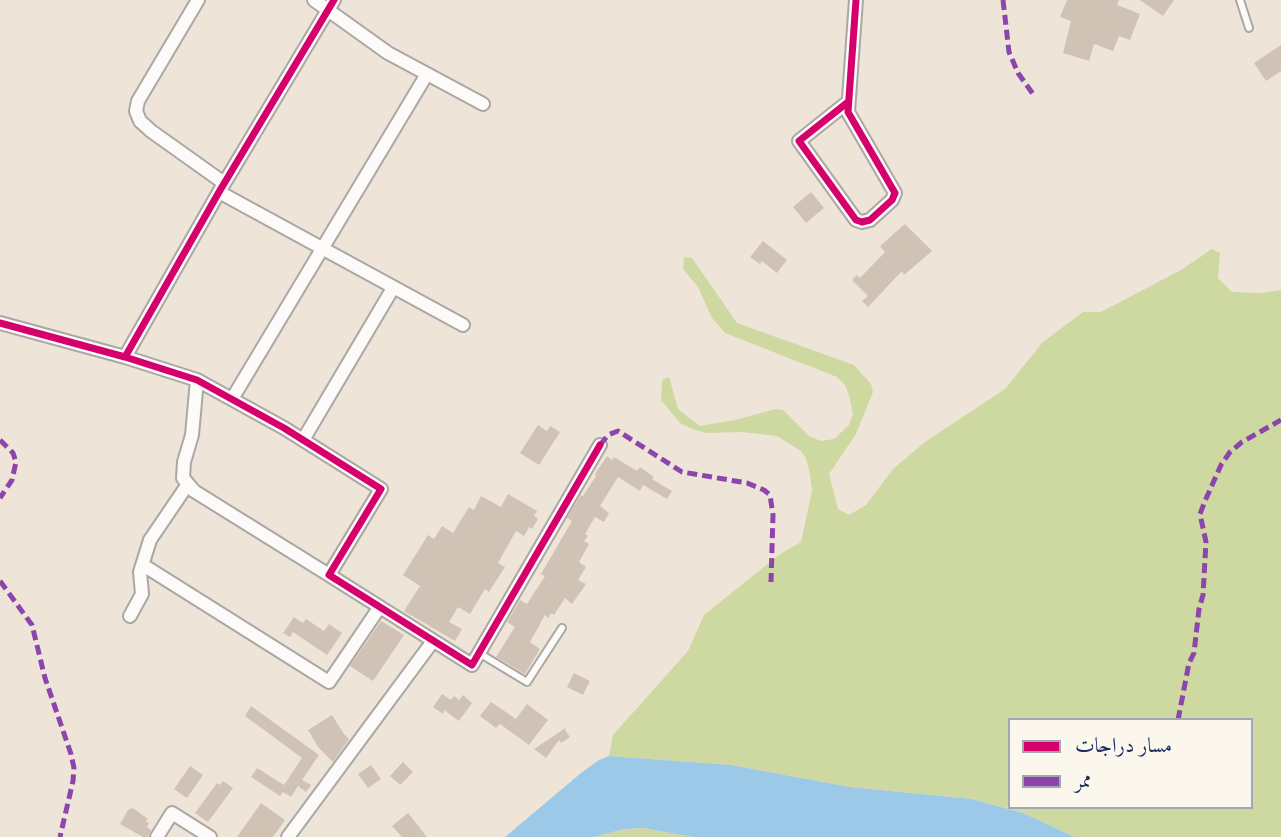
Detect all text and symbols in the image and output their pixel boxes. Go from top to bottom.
legend [1008,718,1253,809]
text: مسار دراجات [1075,729,1172,760]
text: ممر [1075,764,1092,795]

